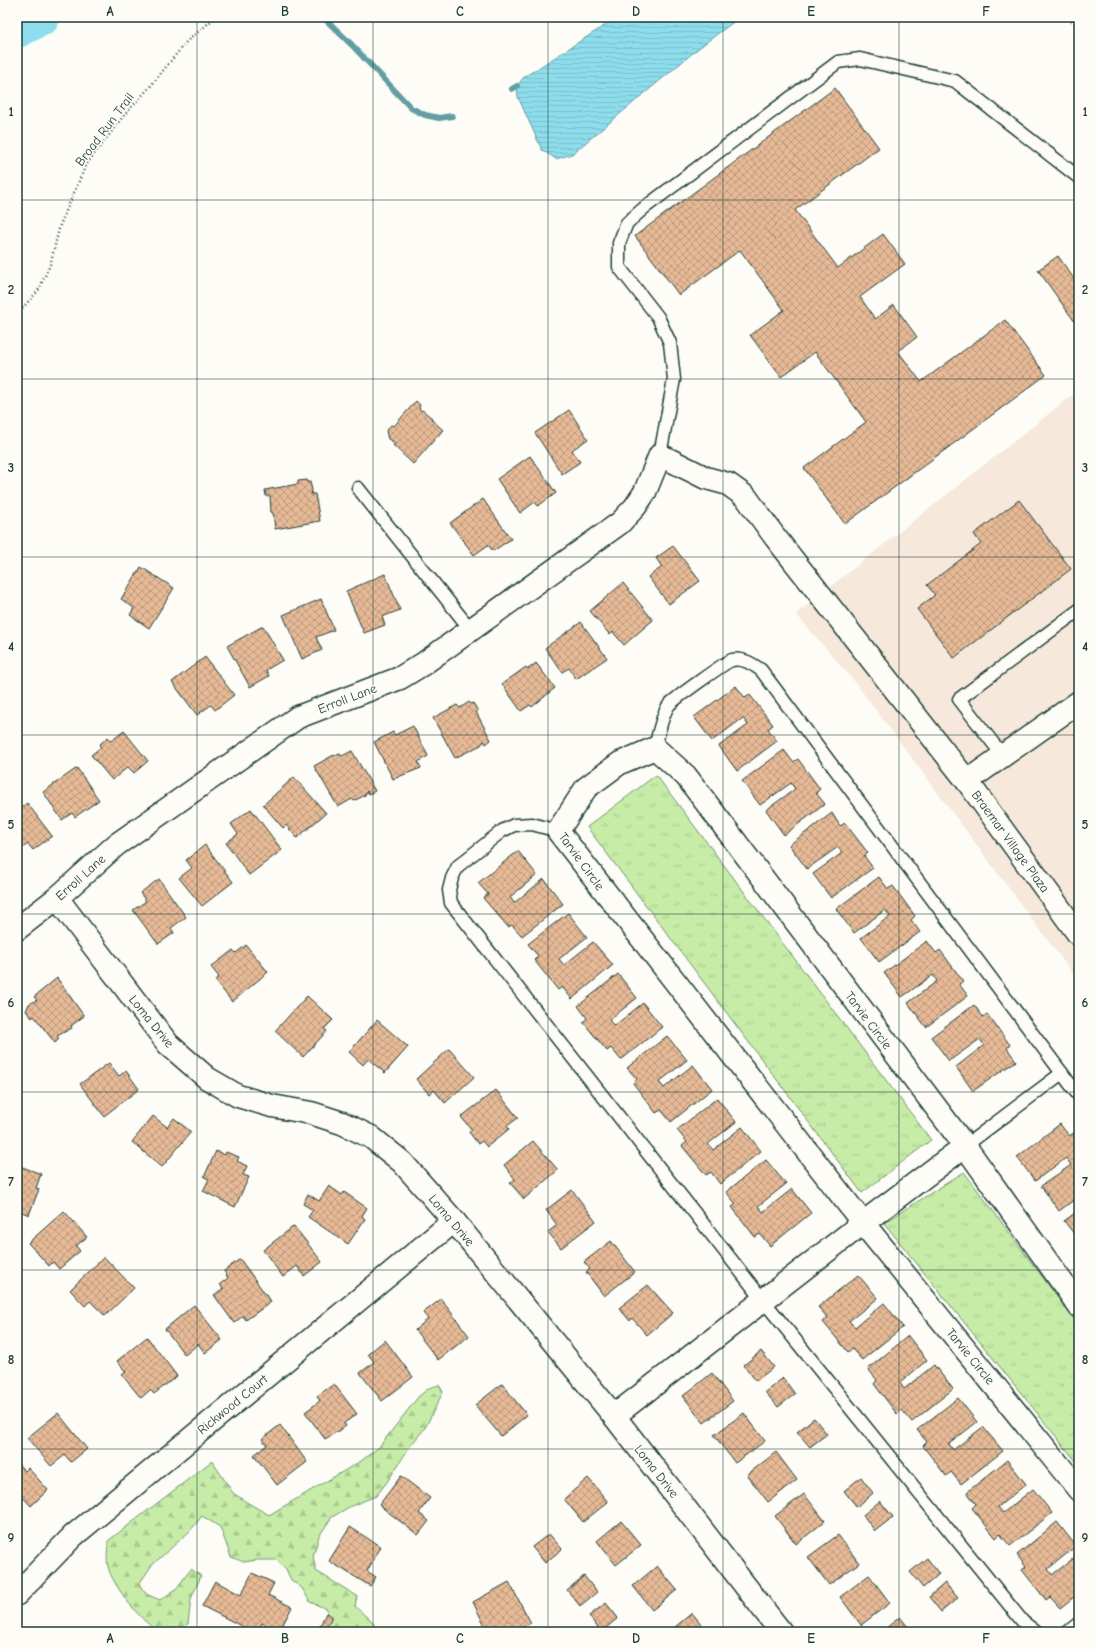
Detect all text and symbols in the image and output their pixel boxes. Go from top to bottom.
text: A [106,4,114,19]
text: B [281,4,289,19]
text: C [456,4,464,19]
text: D [632,4,640,19]
text: E [807,4,815,19]
text: F [982,4,990,19]
street label: Broad Run Trail [72,90,137,169]
text: 1 [8,104,14,119]
text: 1 [1082,104,1088,119]
text: 2 [8,282,14,297]
text: 2 [1082,282,1088,297]
text: 3 [8,460,14,475]
text: 3 [1082,460,1088,475]
text: 4 [8,639,14,654]
text: 4 [1082,639,1088,654]
street label: Erroll Lane [316,680,379,716]
street label: Braemar Village Plaza [969,787,1053,895]
text: 5 [8,817,15,832]
text: 5 [1082,817,1089,832]
street label: Tarvie Circle [556,829,608,894]
street label: Erroll Lane [52,851,109,904]
street label: Tarvie Circle [842,989,895,1052]
street label: Loma Drive [126,992,178,1051]
text: 6 [8,995,15,1010]
text: 6 [1082,995,1089,1010]
text: 7 [8,1174,14,1189]
text: 7 [1082,1174,1088,1189]
street label: Loma Drive [426,1191,478,1250]
street label: Tarvie Circle [943,1325,998,1388]
text: 8 [8,1352,14,1367]
text: 8 [1082,1352,1088,1367]
street label: Rickwood Court [194,1371,272,1437]
street label: Loma Drive [631,1442,682,1501]
text: 9 [8,1530,15,1545]
text: 9 [1082,1530,1089,1545]
text: A [106,1631,114,1646]
text: B [281,1631,289,1646]
text: C [456,1631,464,1646]
text: D [632,1631,640,1646]
text: E [807,1631,815,1646]
text: F [982,1631,990,1646]

